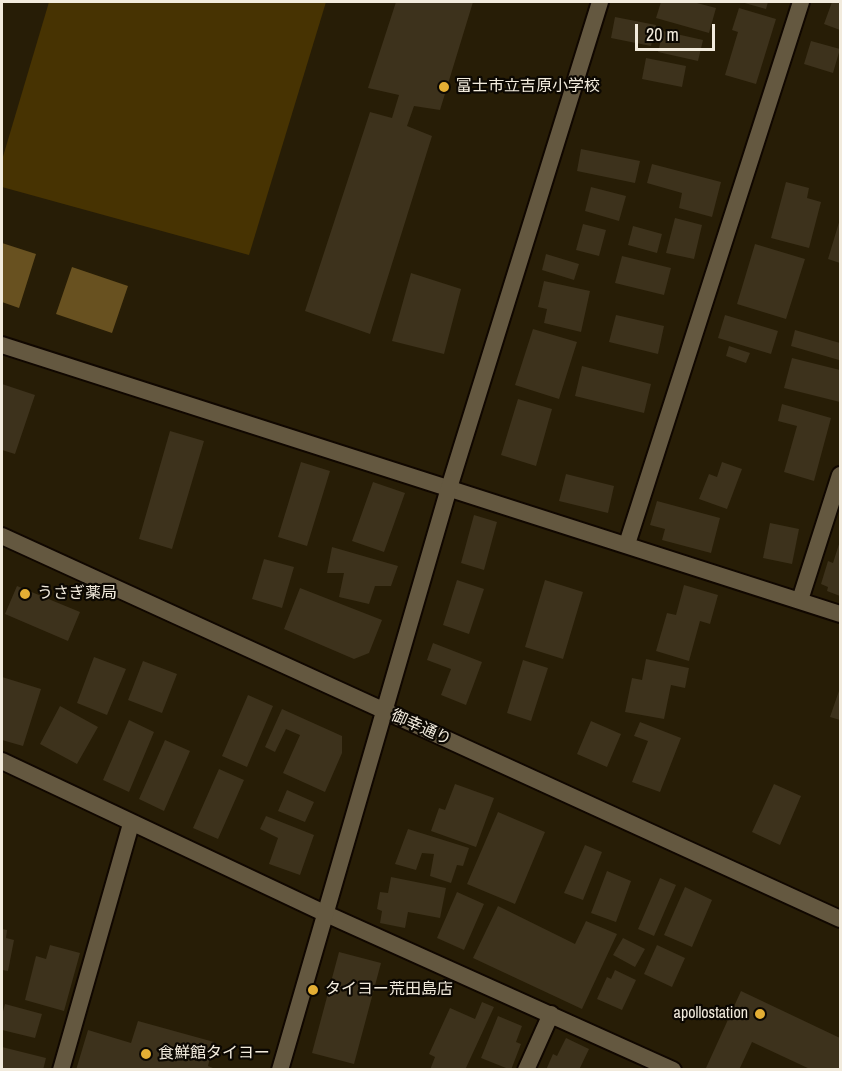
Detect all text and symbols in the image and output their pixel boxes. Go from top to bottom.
scale bar [638,12,718,50]
text: 20 m [646,22,679,47]
place label: 富士市立吉原小学校 [456,77,600,97]
marker: 富士市立吉原小学校 [437,80,451,94]
place label: うさぎ薬局 [37,584,117,604]
marker: うさぎ薬局 [18,587,32,601]
street label: 御幸通り [388,706,454,750]
place label: タイヨー荒田島店 [325,980,453,1000]
marker: タイヨー荒田島店 [306,983,320,997]
place label: apollostation [674,1004,748,1024]
marker: apollostation [753,1007,767,1021]
place label: 食鮮館タイヨー [158,1044,270,1064]
marker: 食鮮館タイヨー [139,1047,153,1061]

